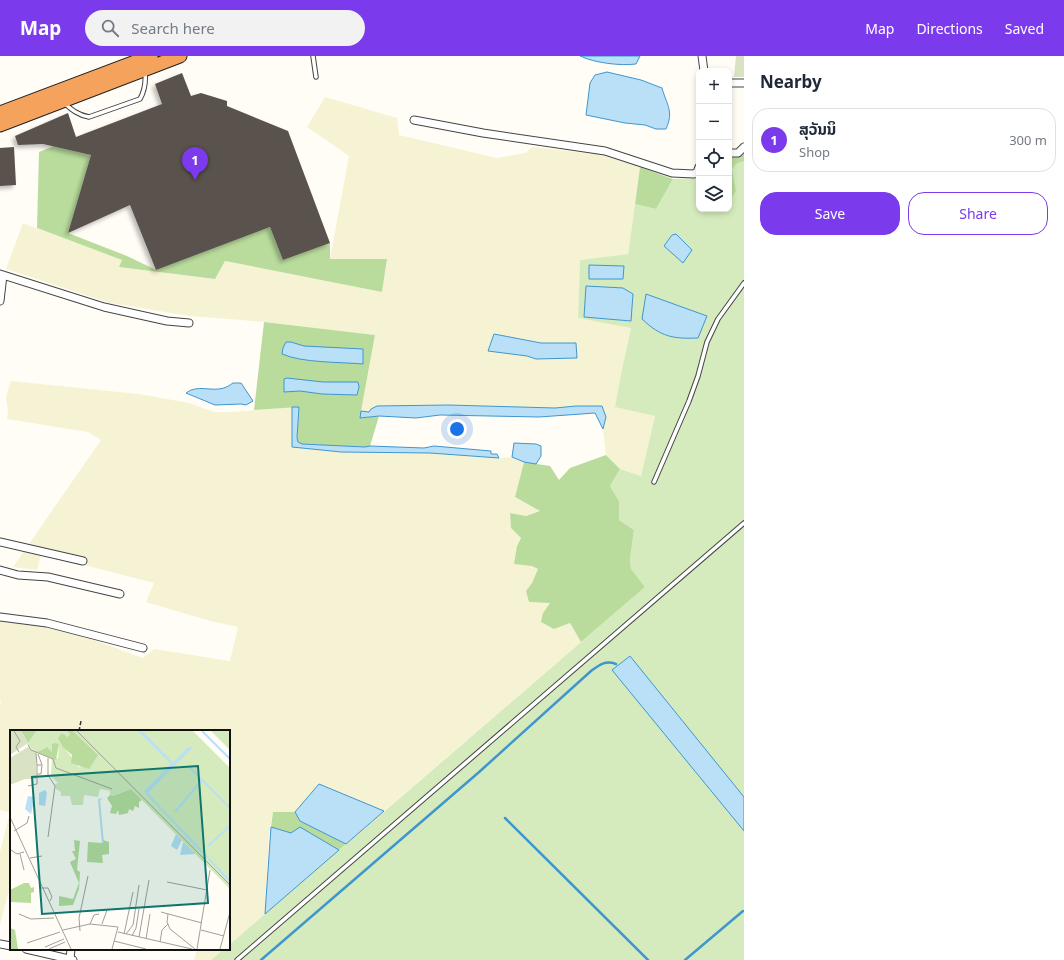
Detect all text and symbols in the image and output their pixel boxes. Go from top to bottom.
search box [85,10,365,46]
text: Map [20,13,61,44]
text: Search here [131,16,215,41]
icon: search [99,17,121,39]
text: Map [865,17,894,40]
text: Directions [916,17,983,40]
text: Saved [1005,17,1044,40]
map controls [696,68,732,212]
button: + [696,68,732,104]
text: Nearby [760,68,822,96]
button: − [696,104,732,140]
text: ສຸວັນນິ [799,117,836,142]
text: 1 [770,130,778,151]
text: 300 m [1009,130,1047,151]
button: locate [696,140,732,176]
text: Shop [799,142,830,163]
pin: 1 [182,147,208,180]
button: layers [696,176,732,212]
button: Save [760,192,900,235]
button: Share [908,192,1048,235]
your location [447,419,467,439]
inset map [10,730,230,950]

